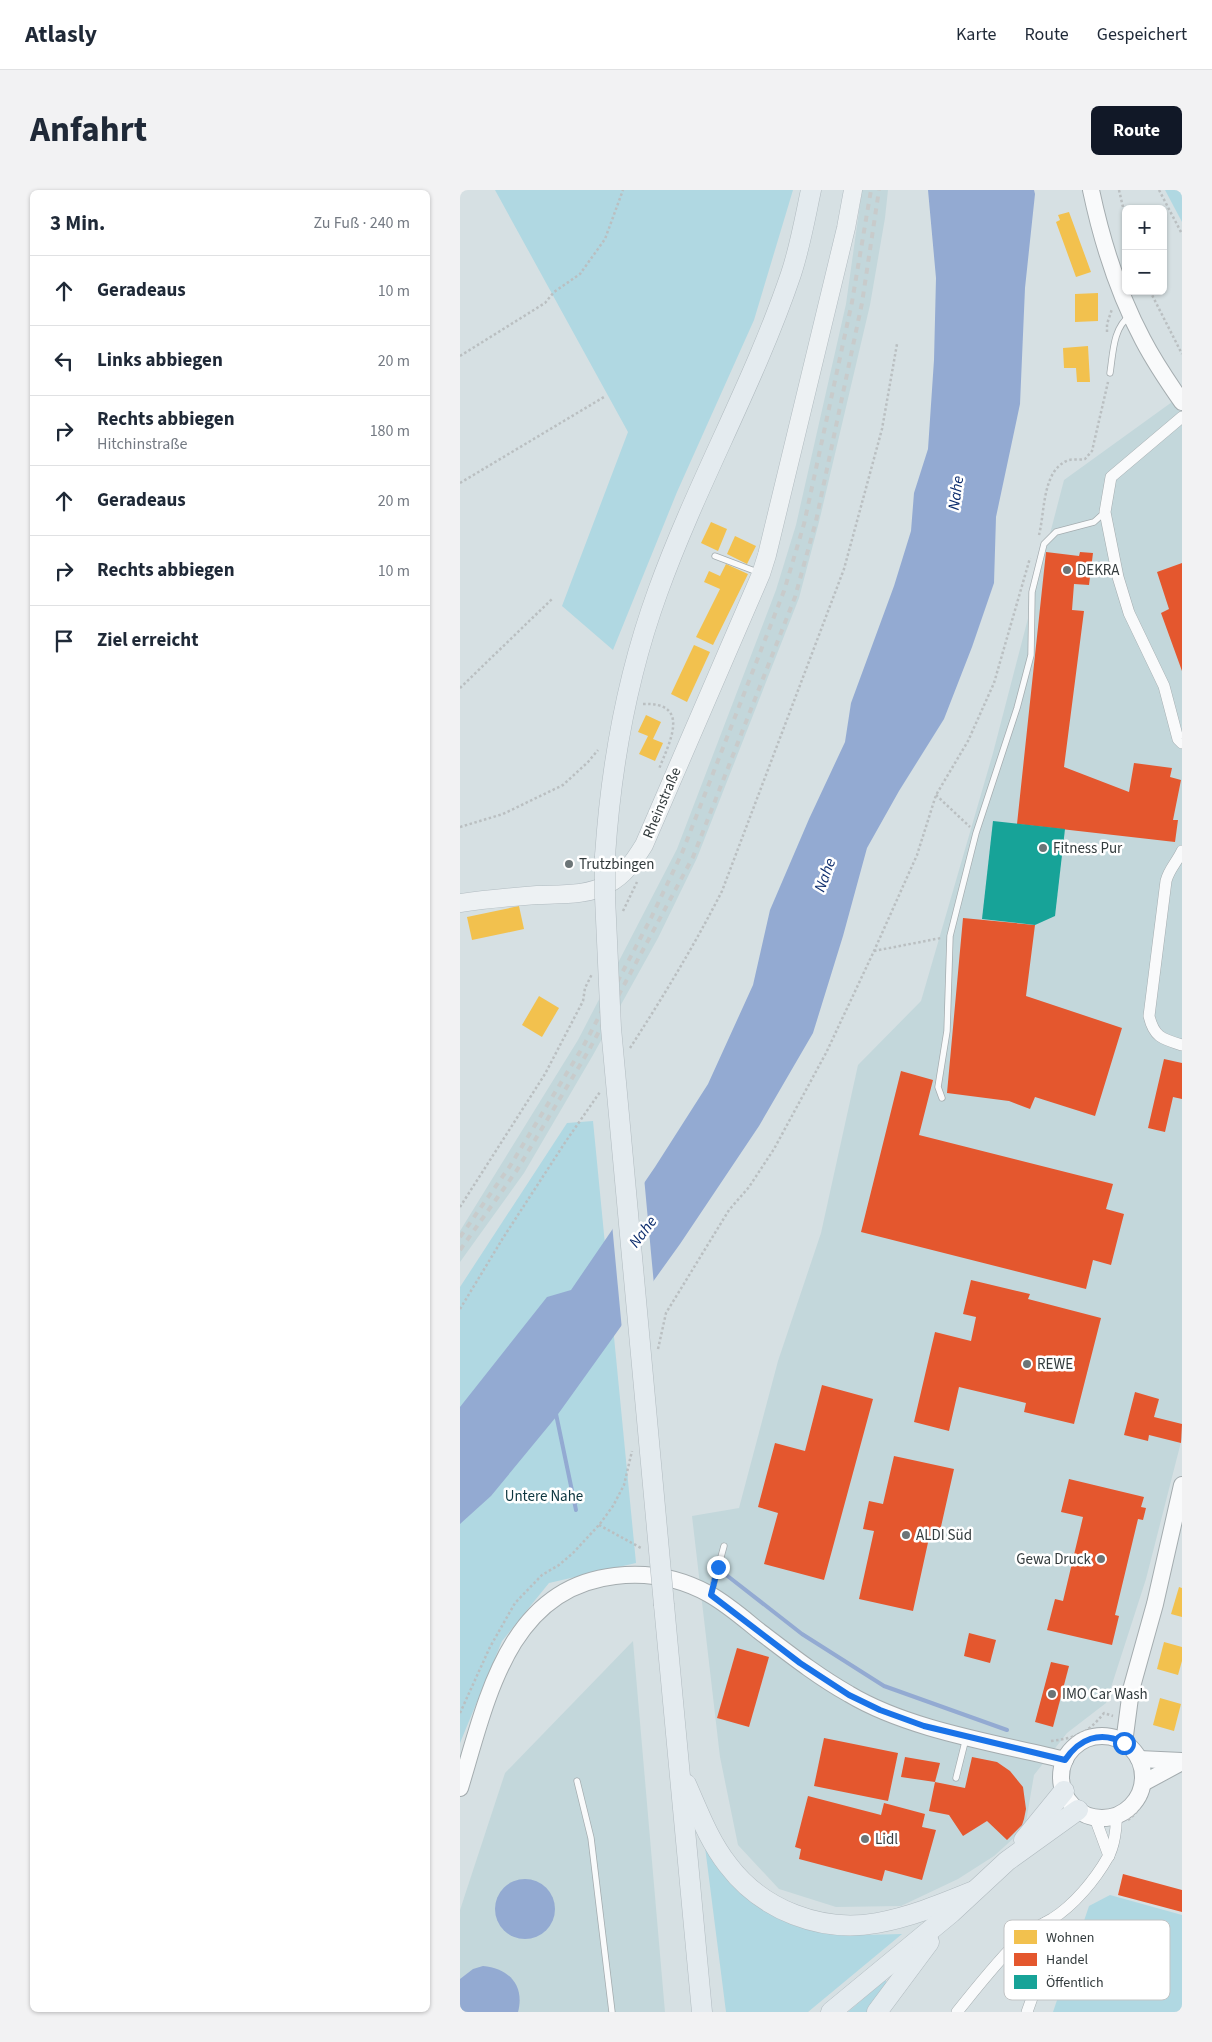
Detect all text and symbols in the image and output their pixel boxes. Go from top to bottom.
text: Atlasly [25,17,97,52]
text: Karte [956,22,996,47]
text: Route [1024,22,1069,47]
text: Gespeichert [1097,22,1187,47]
text: Anfahrt [30,105,147,155]
button: Route [1091,106,1182,155]
map controls [1122,205,1167,295]
button: + [1122,205,1167,250]
text: 3 Min. [50,208,105,238]
text: Zu Fuß · 240 m [314,212,410,234]
button: − [1122,250,1167,295]
icon: ahead [50,277,78,305]
text: Geradeaus [97,277,186,304]
text: 10 m [378,280,410,302]
icon: left [50,347,78,375]
text: Links abbiegen [97,347,223,374]
text: 20 m [378,350,410,372]
text: Rechts abbiegen [97,406,235,433]
icon: right [50,417,78,445]
text: 180 m [370,420,410,442]
text: Hitchinstraße [97,433,187,455]
water label: Nahe [943,474,969,512]
icon: ahead [50,487,78,515]
text: Geradeaus [97,487,186,514]
text: 20 m [378,490,410,512]
icon: right [50,557,78,585]
text: Rechts abbiegen [97,557,235,584]
text: 10 m [378,560,410,582]
place label: DEKRA [1077,560,1120,581]
marker: DEKRA [1061,564,1073,576]
icon: arrive [50,627,78,655]
text: Ziel erreicht [97,627,198,654]
street label: Rheinstraße [638,764,686,842]
place label: Fitness Pur [1053,838,1123,859]
marker: Fitness Pur [1037,842,1049,854]
place label: Trutzbingen [579,854,654,875]
water label: Nahe [809,855,841,895]
marker: Trutzbingen [563,858,575,870]
water label: Nahe [624,1211,662,1252]
place label: REWE [1037,1354,1073,1375]
marker: REWE [1021,1358,1033,1370]
park label: Untere Nahe [505,1486,583,1507]
place label: ALDI Süd [916,1525,972,1546]
marker: ALDI Süd [900,1529,912,1541]
place label: Gewa Druck [1016,1549,1092,1570]
marker: Gewa Druck [1095,1553,1107,1565]
route end [707,1556,730,1579]
place label: IMO Car Wash [1062,1684,1148,1705]
marker: IMO Car Wash [1046,1688,1058,1700]
route start [1113,1732,1136,1755]
place label: Lidl [875,1829,898,1850]
marker: Lidl [859,1833,871,1845]
legend [1004,1920,1170,2000]
text: Wohnen [1046,1928,1094,1948]
text: Handel [1046,1950,1089,1970]
text: Öffentlich [1046,1973,1104,1993]

